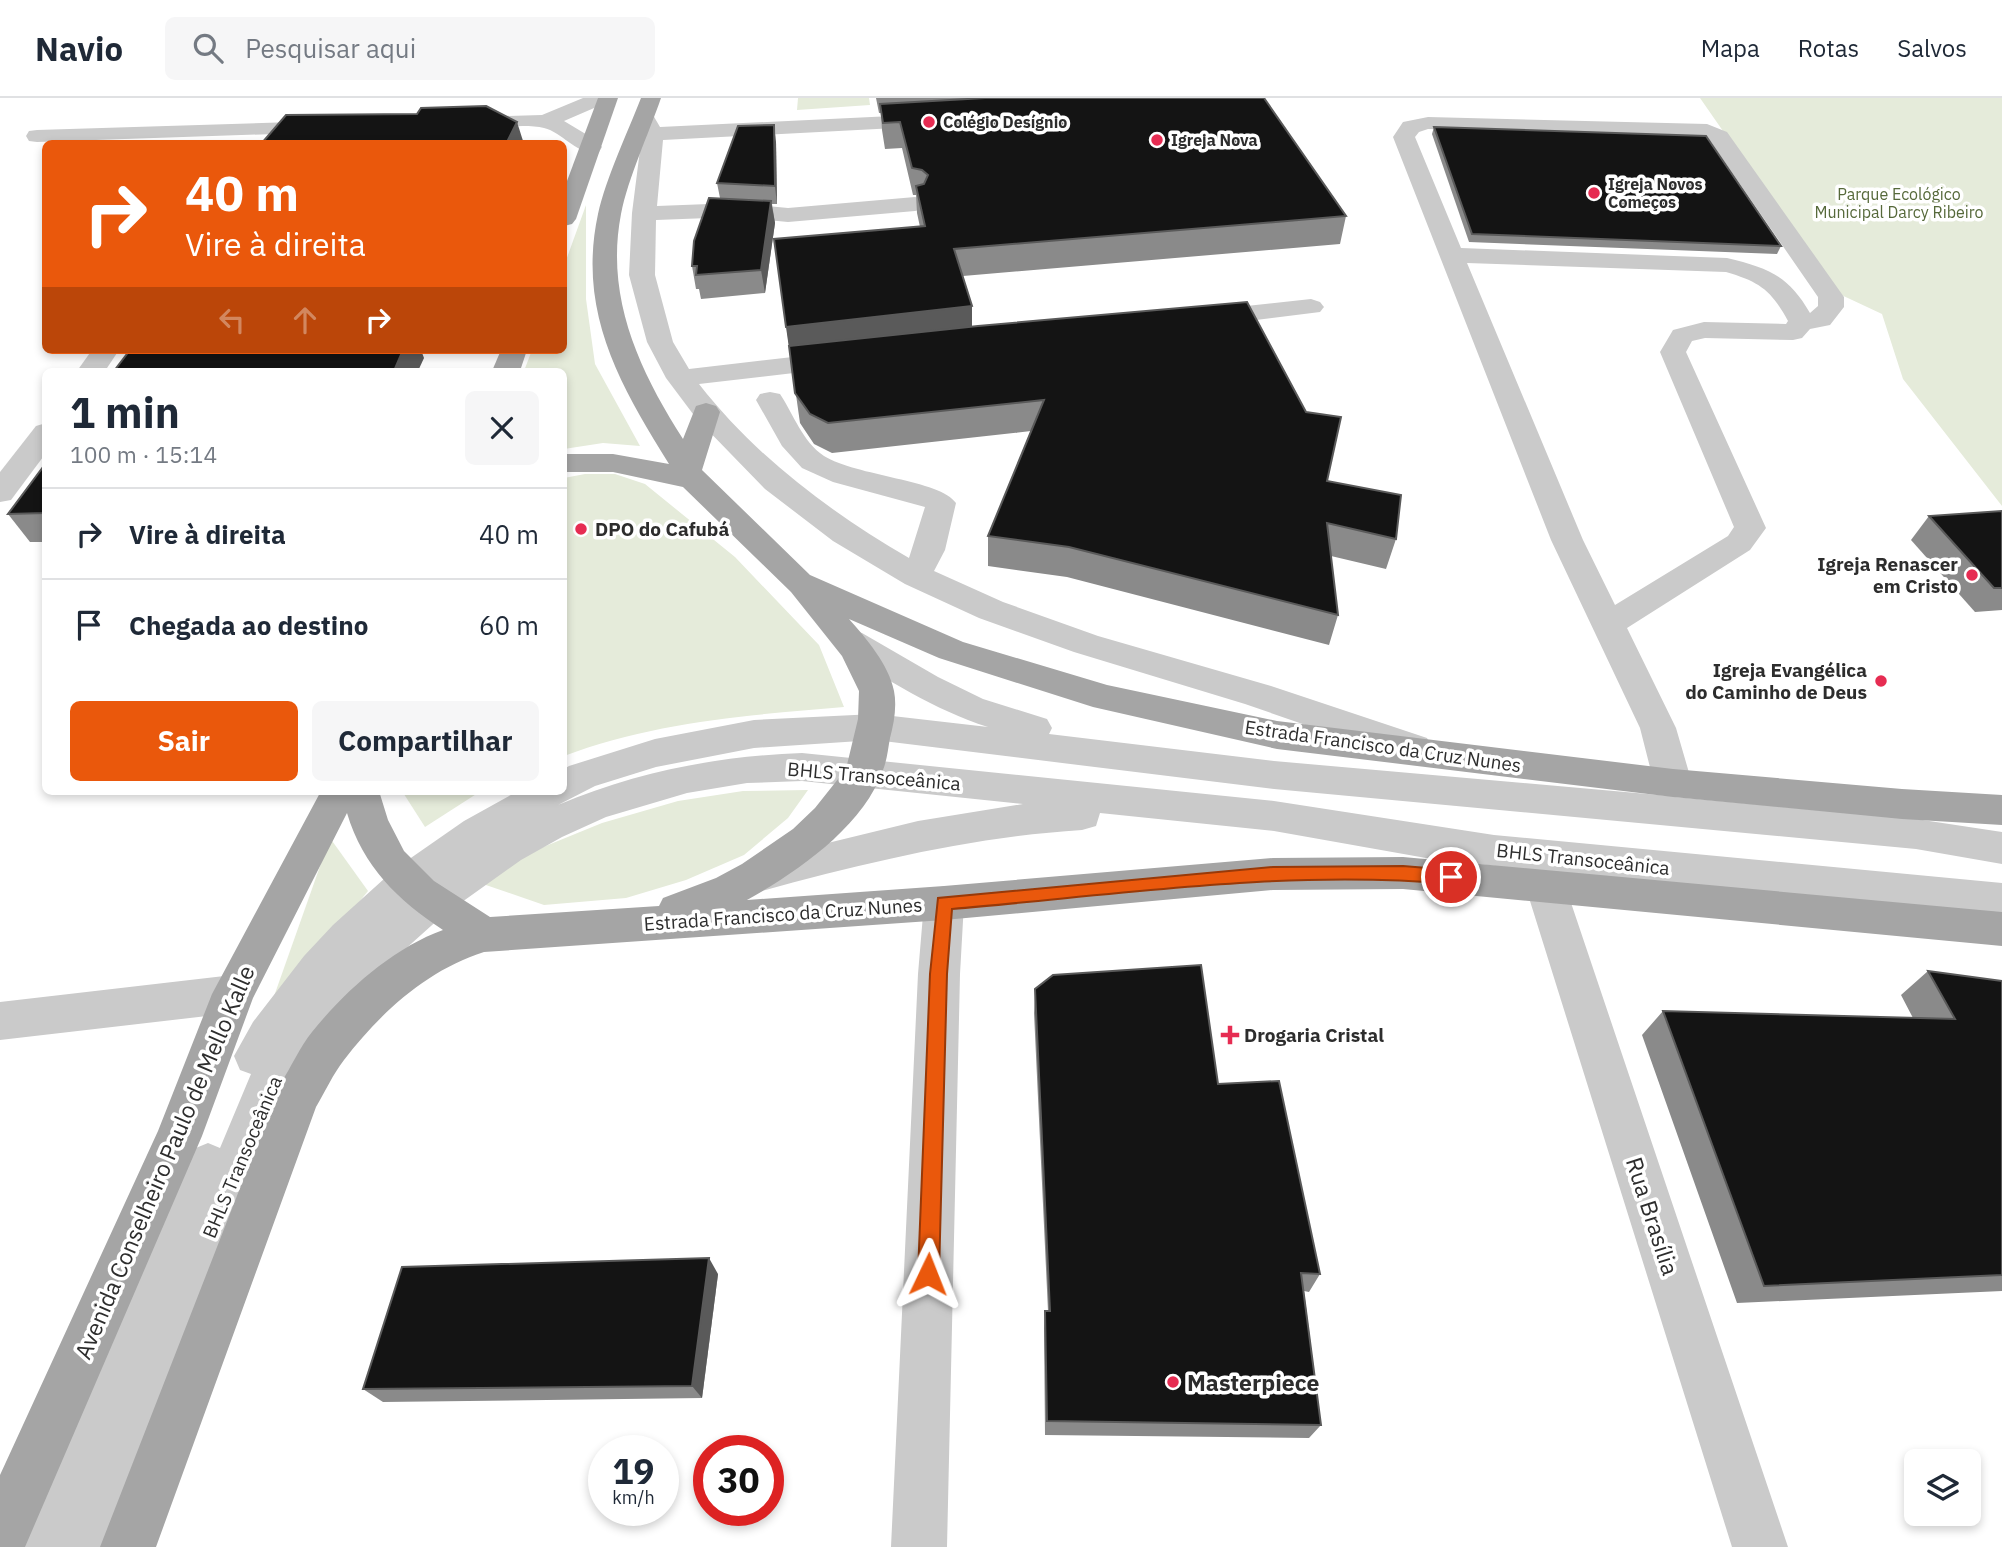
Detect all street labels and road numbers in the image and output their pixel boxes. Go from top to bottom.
street label: Estrada Francisco da Cruz Nunes [1243,715,1523,777]
street label: BHLS Transoceânica [786,756,962,796]
street label: BHLS Transoceânica [1495,838,1671,880]
street label: Estrada Francisco da Cruz Nunes [643,892,923,936]
street label: Avenida Conselheiro Paulo de Mello Kalle [67,961,261,1363]
street label: BHLS Transoceânica [197,1072,287,1242]
street label: Rua Brasília [1620,1153,1686,1279]

